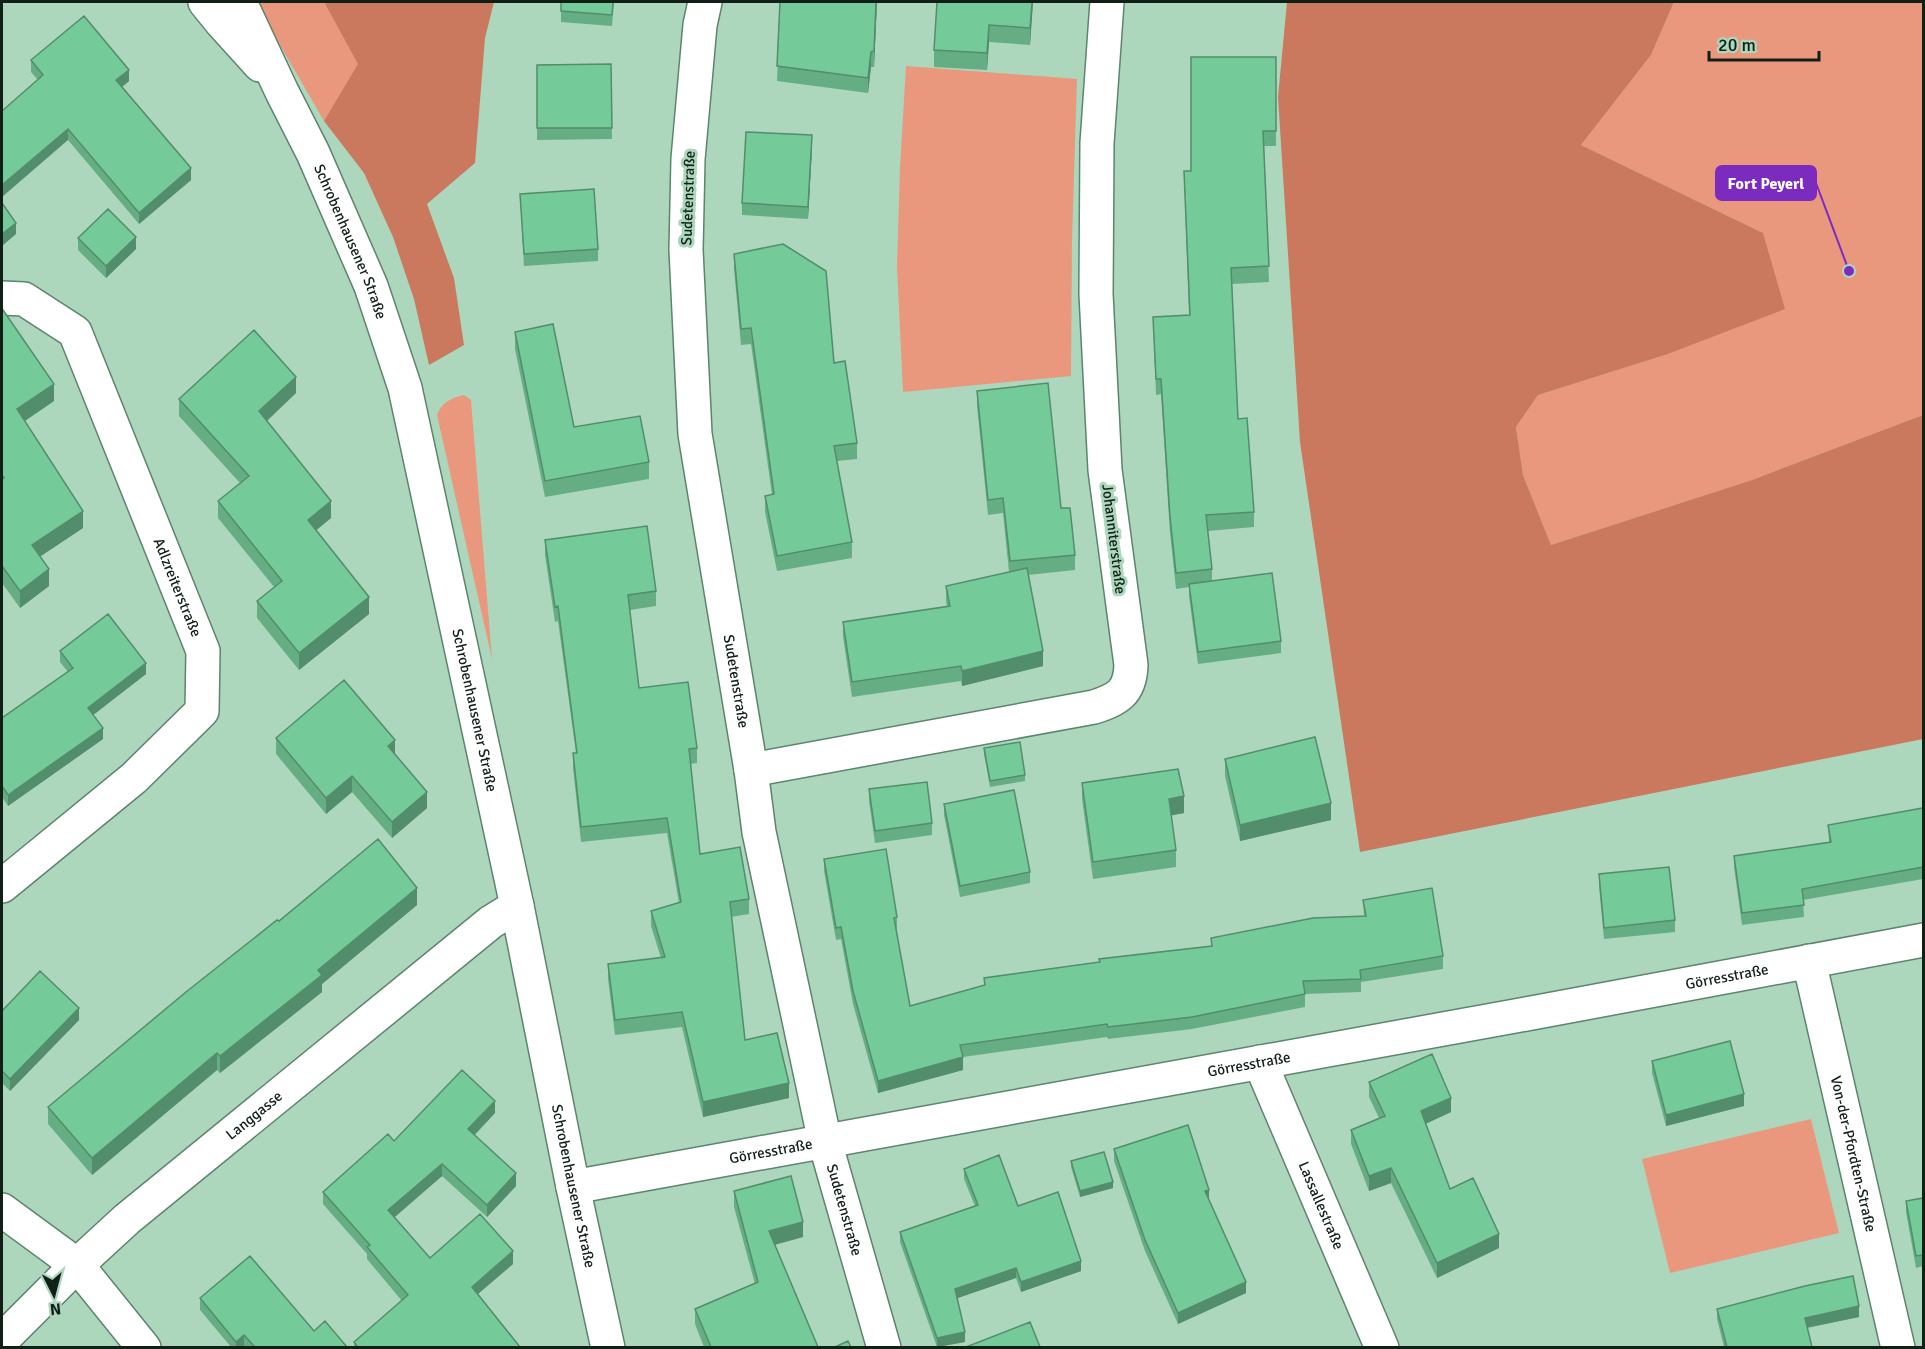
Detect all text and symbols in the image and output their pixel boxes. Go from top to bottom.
scale bar [1709,24,1818,62]
text: 20 m [1718,34,1756,56]
street label: Sudetenstraße [677,150,699,246]
street label: Schrobenhausener Straße [310,161,390,321]
callout: Fort Peyerl [1716,166,1816,200]
text: Fort Peyerl [1728,174,1804,194]
street label: Johanniterstraße [1098,483,1130,595]
street label: Adlzreiterstraße [150,535,205,640]
street label: Schrobenhausener Straße [448,627,501,793]
street label: Sudetenstraße [720,633,753,729]
street label: Görresstraße [1684,960,1770,993]
street label: Görresstraße [1206,1048,1292,1081]
street label: Von-der-Pfordten-Straße [1827,1074,1880,1234]
street label: Langgasse [222,1087,286,1144]
street label: Schrobenhausener Straße [548,1103,599,1269]
street label: Görresstraße [728,1135,814,1167]
street label: Lassallestraße [1295,1159,1348,1252]
street label: Sudetenstraße [823,1162,866,1258]
north arrow [24,1265,84,1325]
text: N [49,1298,62,1319]

